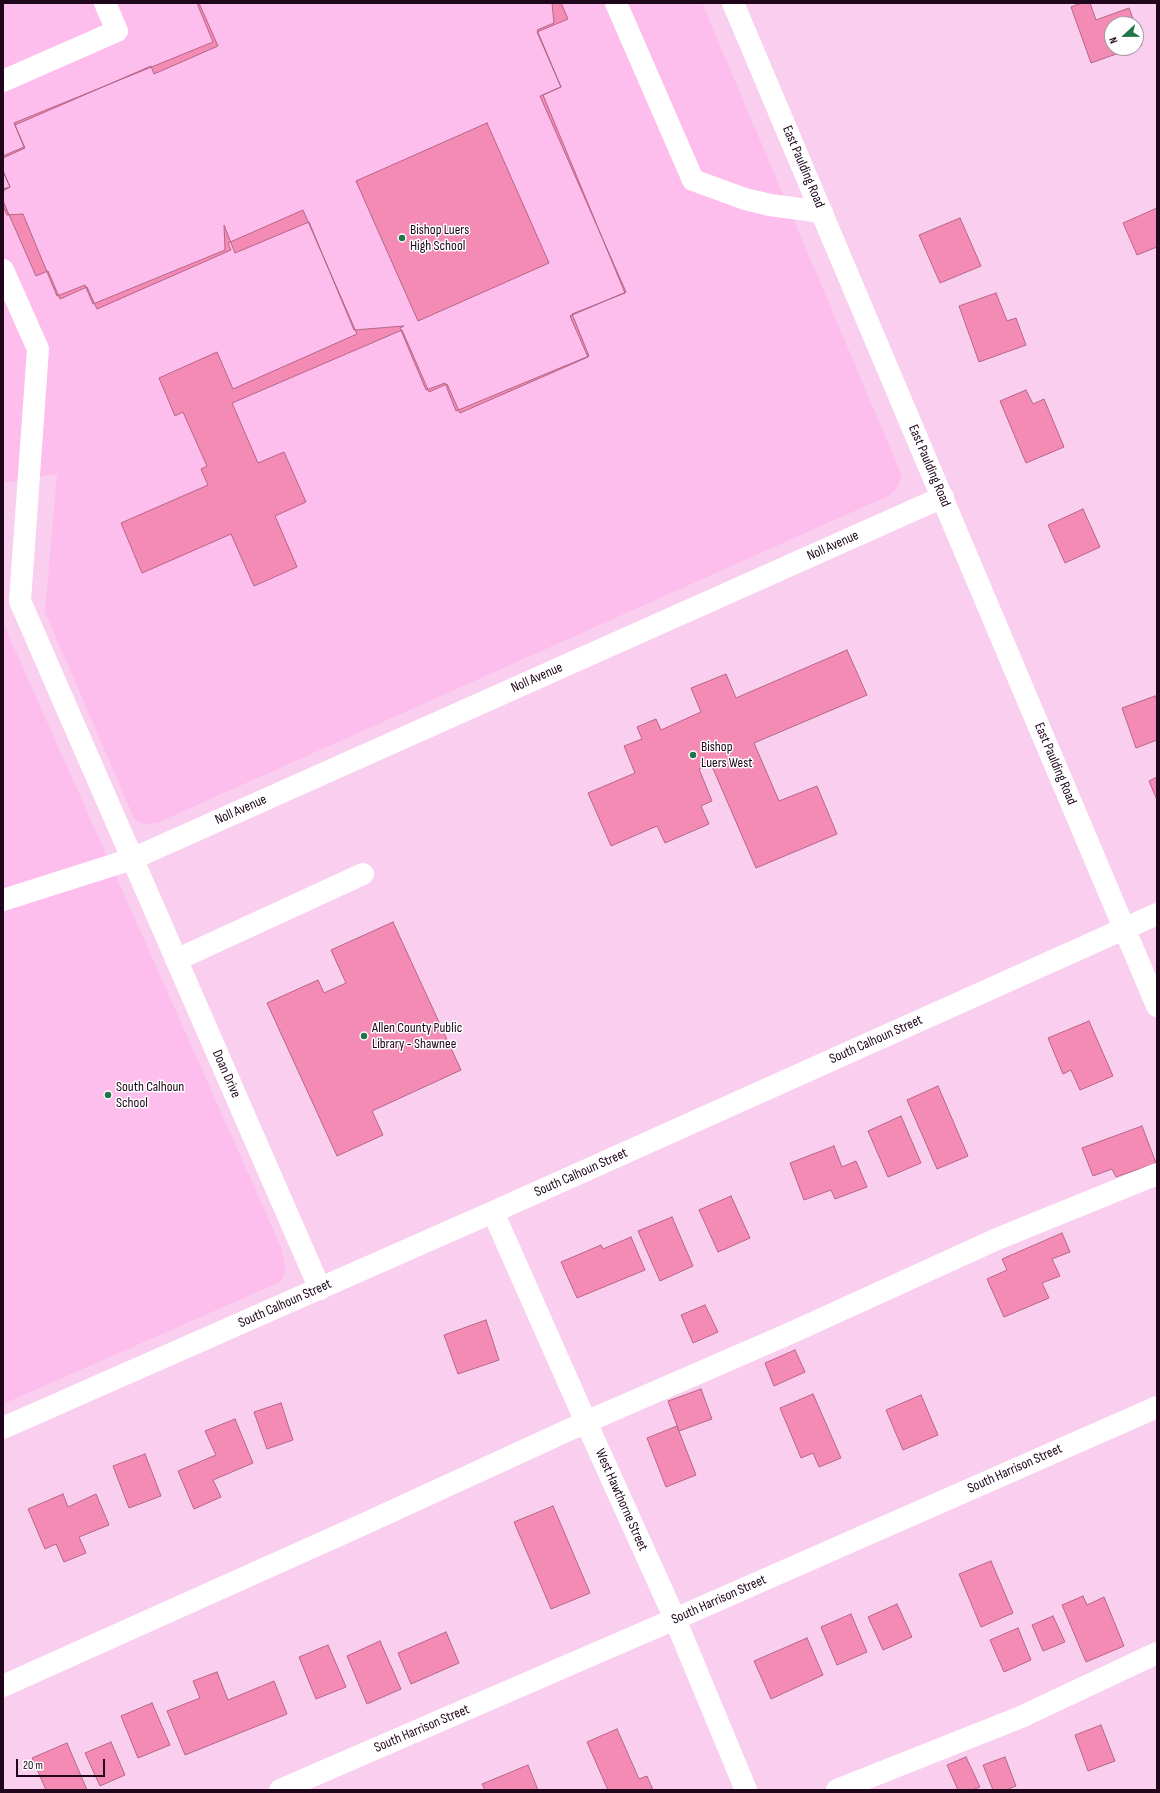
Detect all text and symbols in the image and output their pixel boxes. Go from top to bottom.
north arrow [1104,16,1144,56]
text: N [1106,35,1120,45]
street label: East Paulding Road [778,123,828,211]
place label: Bishop Luers High School [410,222,469,254]
marker: Bishop Luers High School [397,233,407,243]
street label: East Paulding Road [904,422,954,510]
street label: Noll Avenue [805,527,861,565]
street label: Noll Avenue [509,659,565,697]
street label: East Paulding Road [1030,720,1080,808]
place label: Bishop Luers West [701,739,753,772]
marker: Bishop Luers West [688,750,698,760]
street label: Noll Avenue [213,791,269,829]
street label: South Calhoun Street [827,1012,925,1068]
place label: Allen County Public Library - Shawnee [372,1020,462,1052]
marker: Allen County Public Library - Shawnee [359,1031,369,1041]
street label: Doan Drive [208,1047,244,1101]
place label: South Calhoun School [116,1079,184,1112]
marker: South Calhoun School [103,1090,113,1100]
street label: South Calhoun Street [532,1145,630,1201]
street label: South Calhoun Street [236,1276,334,1332]
street label: South Harrison Street [965,1441,1065,1497]
street label: West Hawthorne Street [591,1446,651,1554]
street label: South Harrison Street [669,1572,769,1628]
street label: South Harrison Street [372,1701,472,1757]
scale bar [18,1751,107,1777]
text: 20 m [23,1758,43,1773]

